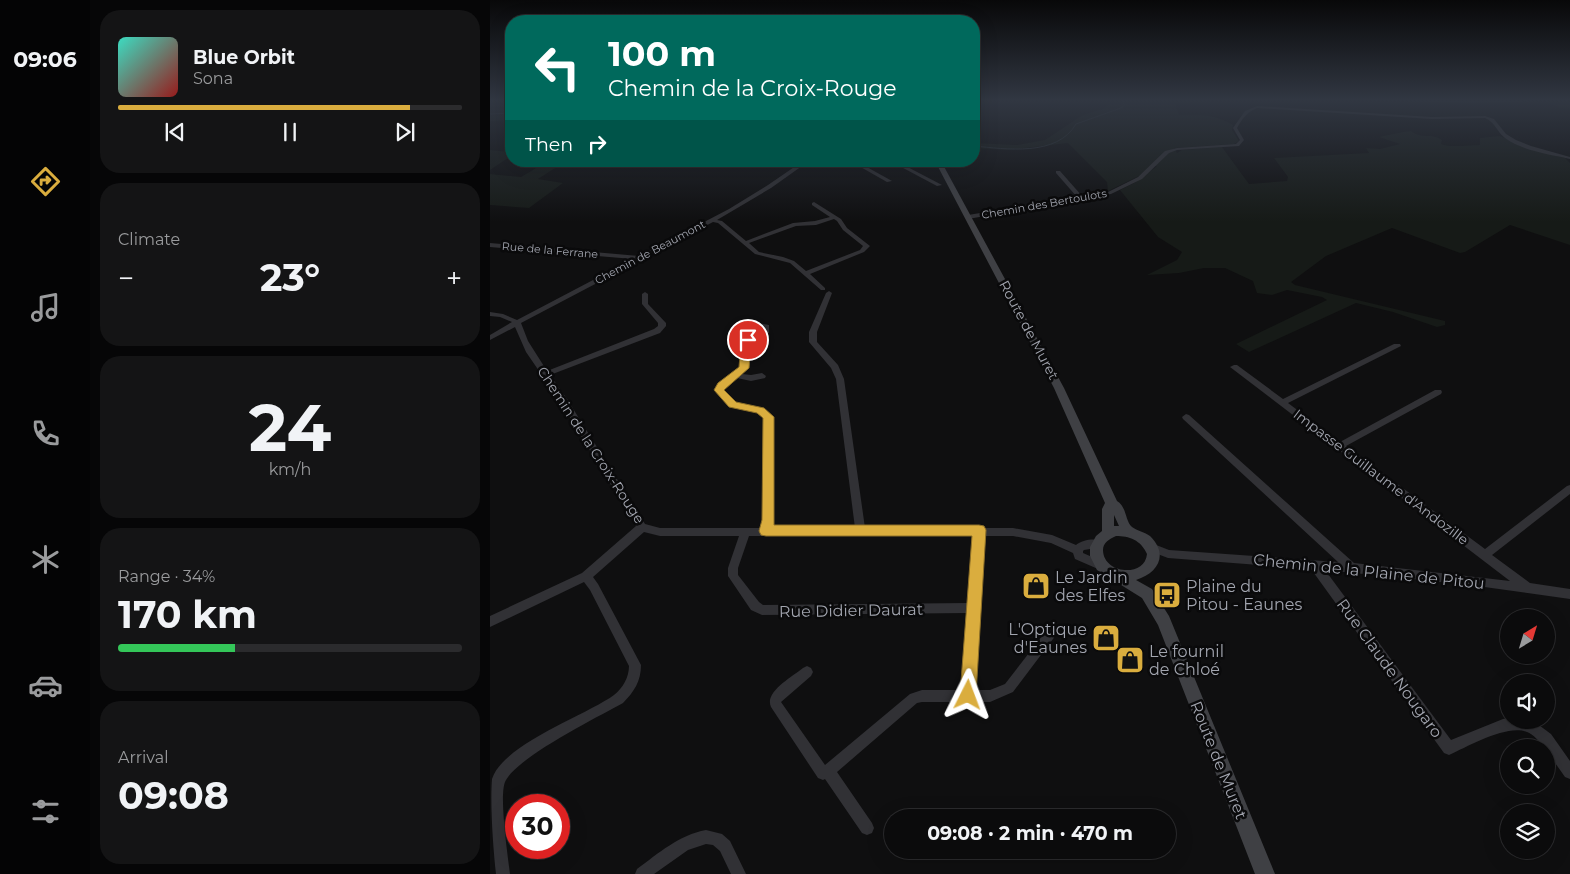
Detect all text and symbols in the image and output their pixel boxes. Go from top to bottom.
text: 100 m [608,32,716,75]
icon: left [525,35,590,100]
text: 09:06 [13,46,77,73]
text: Blue Orbit [193,46,295,69]
text: Sona [193,69,233,88]
text: Chemin de la Croix-Rouge [608,75,897,102]
icon: previous [161,118,189,146]
icon: pause [276,118,304,146]
icon: next [391,118,419,146]
icon: right [583,130,611,158]
text: Then [525,133,573,156]
icon: directions [28,164,63,199]
street label: Chemin des Bertoulots [980,186,1108,222]
street label: Chemin de Beaumont [592,217,708,287]
text: Climate [118,230,180,249]
street label: Rue de la Ferrane [501,239,599,261]
text: 23° [260,254,320,301]
text: − [118,261,134,295]
text: + [446,261,462,295]
street label: Route de Muret [995,277,1063,383]
icon: music [28,290,63,325]
pin [727,319,769,361]
icon: arrive [734,326,762,354]
street label: Chemin de la Croix-Rouge [533,363,649,527]
text: 24 [249,388,331,467]
street label: Impasse Guillaume d'Andozille [1290,405,1472,549]
icon: phone [28,416,63,451]
text: km/h [269,460,311,479]
icon: climate [28,542,63,577]
street label: Chemin de la Plaine de Pitou [1252,550,1485,593]
text: Range · 34% [118,567,215,586]
place label: Le Jardin des Elfes [1055,568,1128,605]
shop icon: Le Jardin des Elfes [1021,571,1051,601]
place label: Plaine du Pitou - Eaunes [1186,577,1302,614]
bus stop icon: Plaine du Pitou - Eaunes [1152,580,1182,610]
text: 170 km [118,591,257,638]
street label: Rue Claude Nougaro [1333,595,1446,742]
street label: Rue Didier Daurat [779,600,924,621]
north arrow [1500,609,1555,664]
map controls [1500,609,1555,859]
place label: L'Optique d'Eaunes [1008,620,1087,657]
shop icon: L'Optique d'Eaunes [1091,623,1121,653]
place label: Le fournil de Chloé [1149,642,1224,679]
shop icon: Le fournil de Chloé [1115,645,1145,675]
icon: car [28,668,63,703]
position arrow [941,668,993,720]
button: sound [1500,674,1555,729]
street label: Route de Muret [1186,698,1251,822]
button: search [1500,739,1555,794]
text: Arrival [118,748,168,767]
text: 09:08 [118,772,229,819]
icon: filters [28,794,63,829]
speed limit sign: 30 [505,794,570,859]
button: layers [1500,804,1555,859]
text: 09:08 · 2 min · 470 m [927,822,1133,845]

